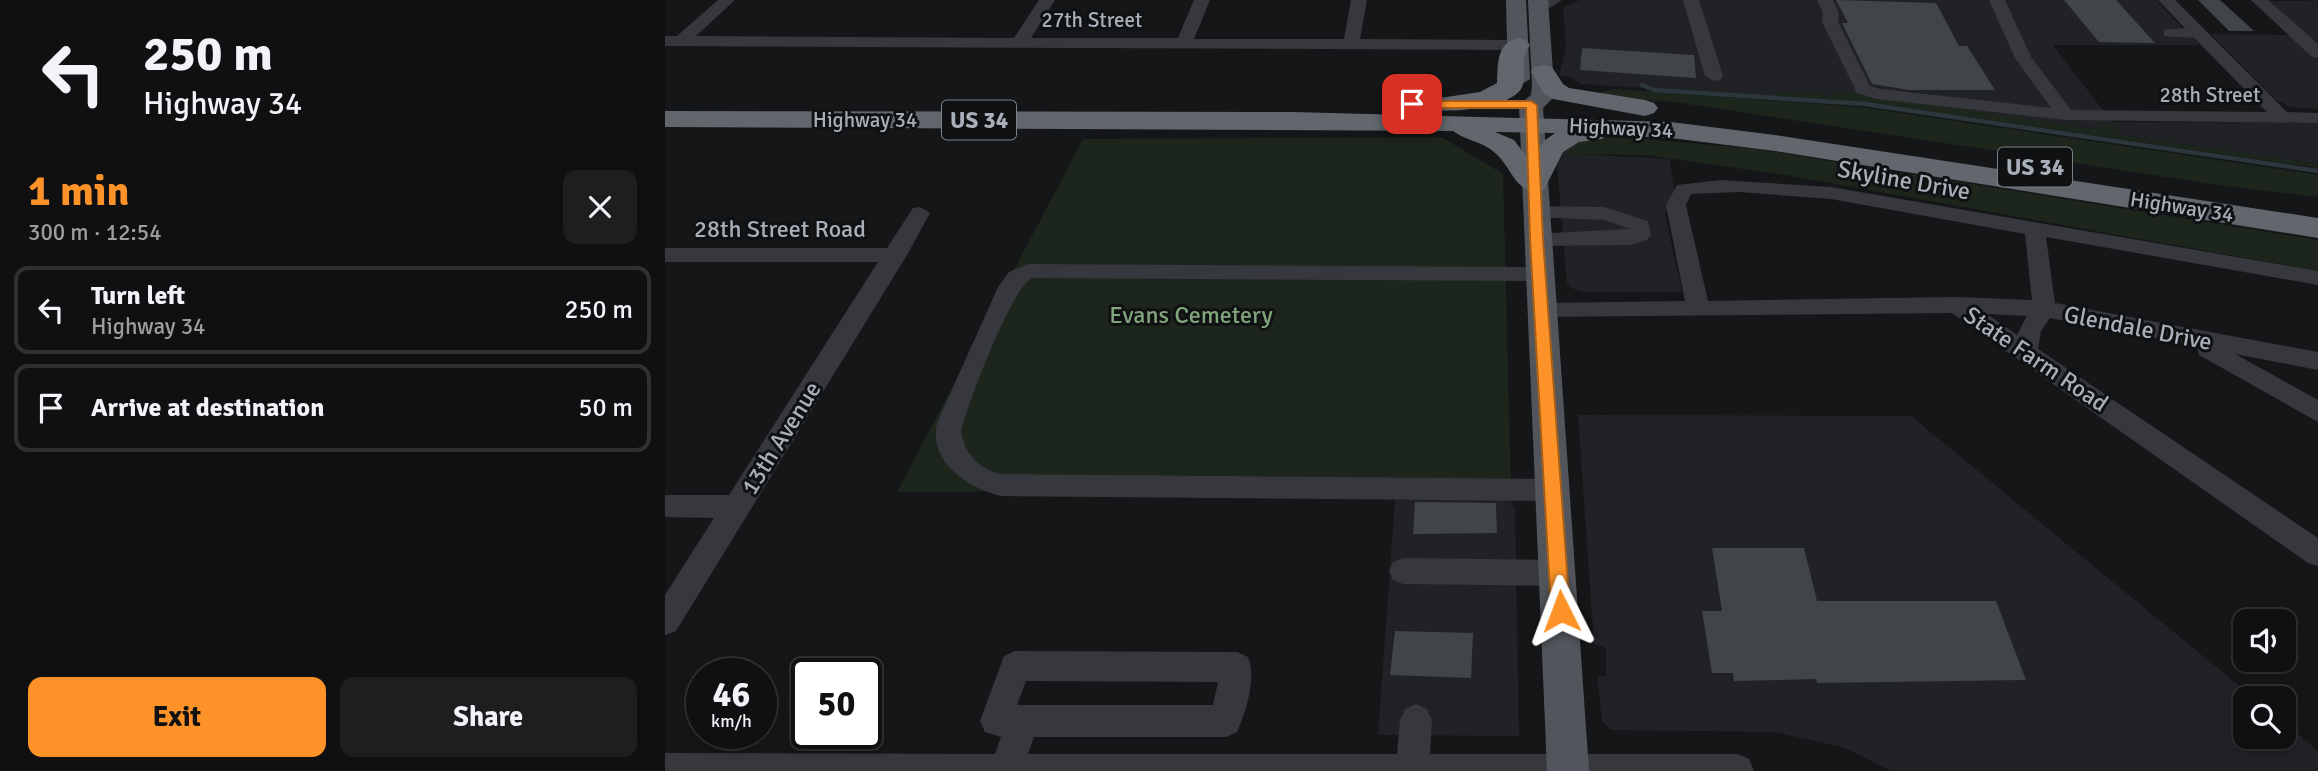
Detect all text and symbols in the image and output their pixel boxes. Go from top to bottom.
street label: 27th Street [1042,7,1142,33]
text: 250 m [143,24,273,84]
icon: left [28,28,119,119]
pin [1382,74,1442,134]
street label: 28th Street [2160,82,2260,108]
text: Highway 34 [143,84,302,123]
icon: arrive [1393,85,1431,123]
road number: US 34 [942,100,1016,140]
street label: Highway 34 [813,107,917,133]
street label: Highway 34 [1568,112,1674,144]
road number: US 34 [1998,148,2072,186]
street label: Skyline Drive [1835,154,1973,206]
text: 1 min [28,166,129,217]
button: close [563,170,637,244]
street label: Highway 34 [2128,186,2236,228]
street label: 28th Street Road [694,214,866,244]
text: 300 m · 12:54 [28,218,162,247]
text: Turn left [91,280,185,312]
icon: left [32,291,70,329]
text: 250 m [564,294,633,326]
street label: Glendale Drive [2062,299,2214,357]
park label: Evans Cemetery [1109,300,1273,330]
street label: State Farm Road [1958,300,2114,418]
text: Highway 34 [91,312,205,341]
street label: 13th Avenue [734,376,828,500]
icon: arrive [32,389,70,427]
text: Arrive at destination [91,392,324,424]
text: 50 m [578,392,633,424]
position arrow [1524,574,1598,648]
map controls [2233,609,2296,749]
button: sound [2233,609,2296,672]
speed limit sign: 50 [791,658,882,749]
text: 46 [713,673,750,716]
button: Exit [28,677,326,757]
button: Share [340,677,637,757]
button: search [2233,686,2296,749]
text: km/h [711,710,752,732]

